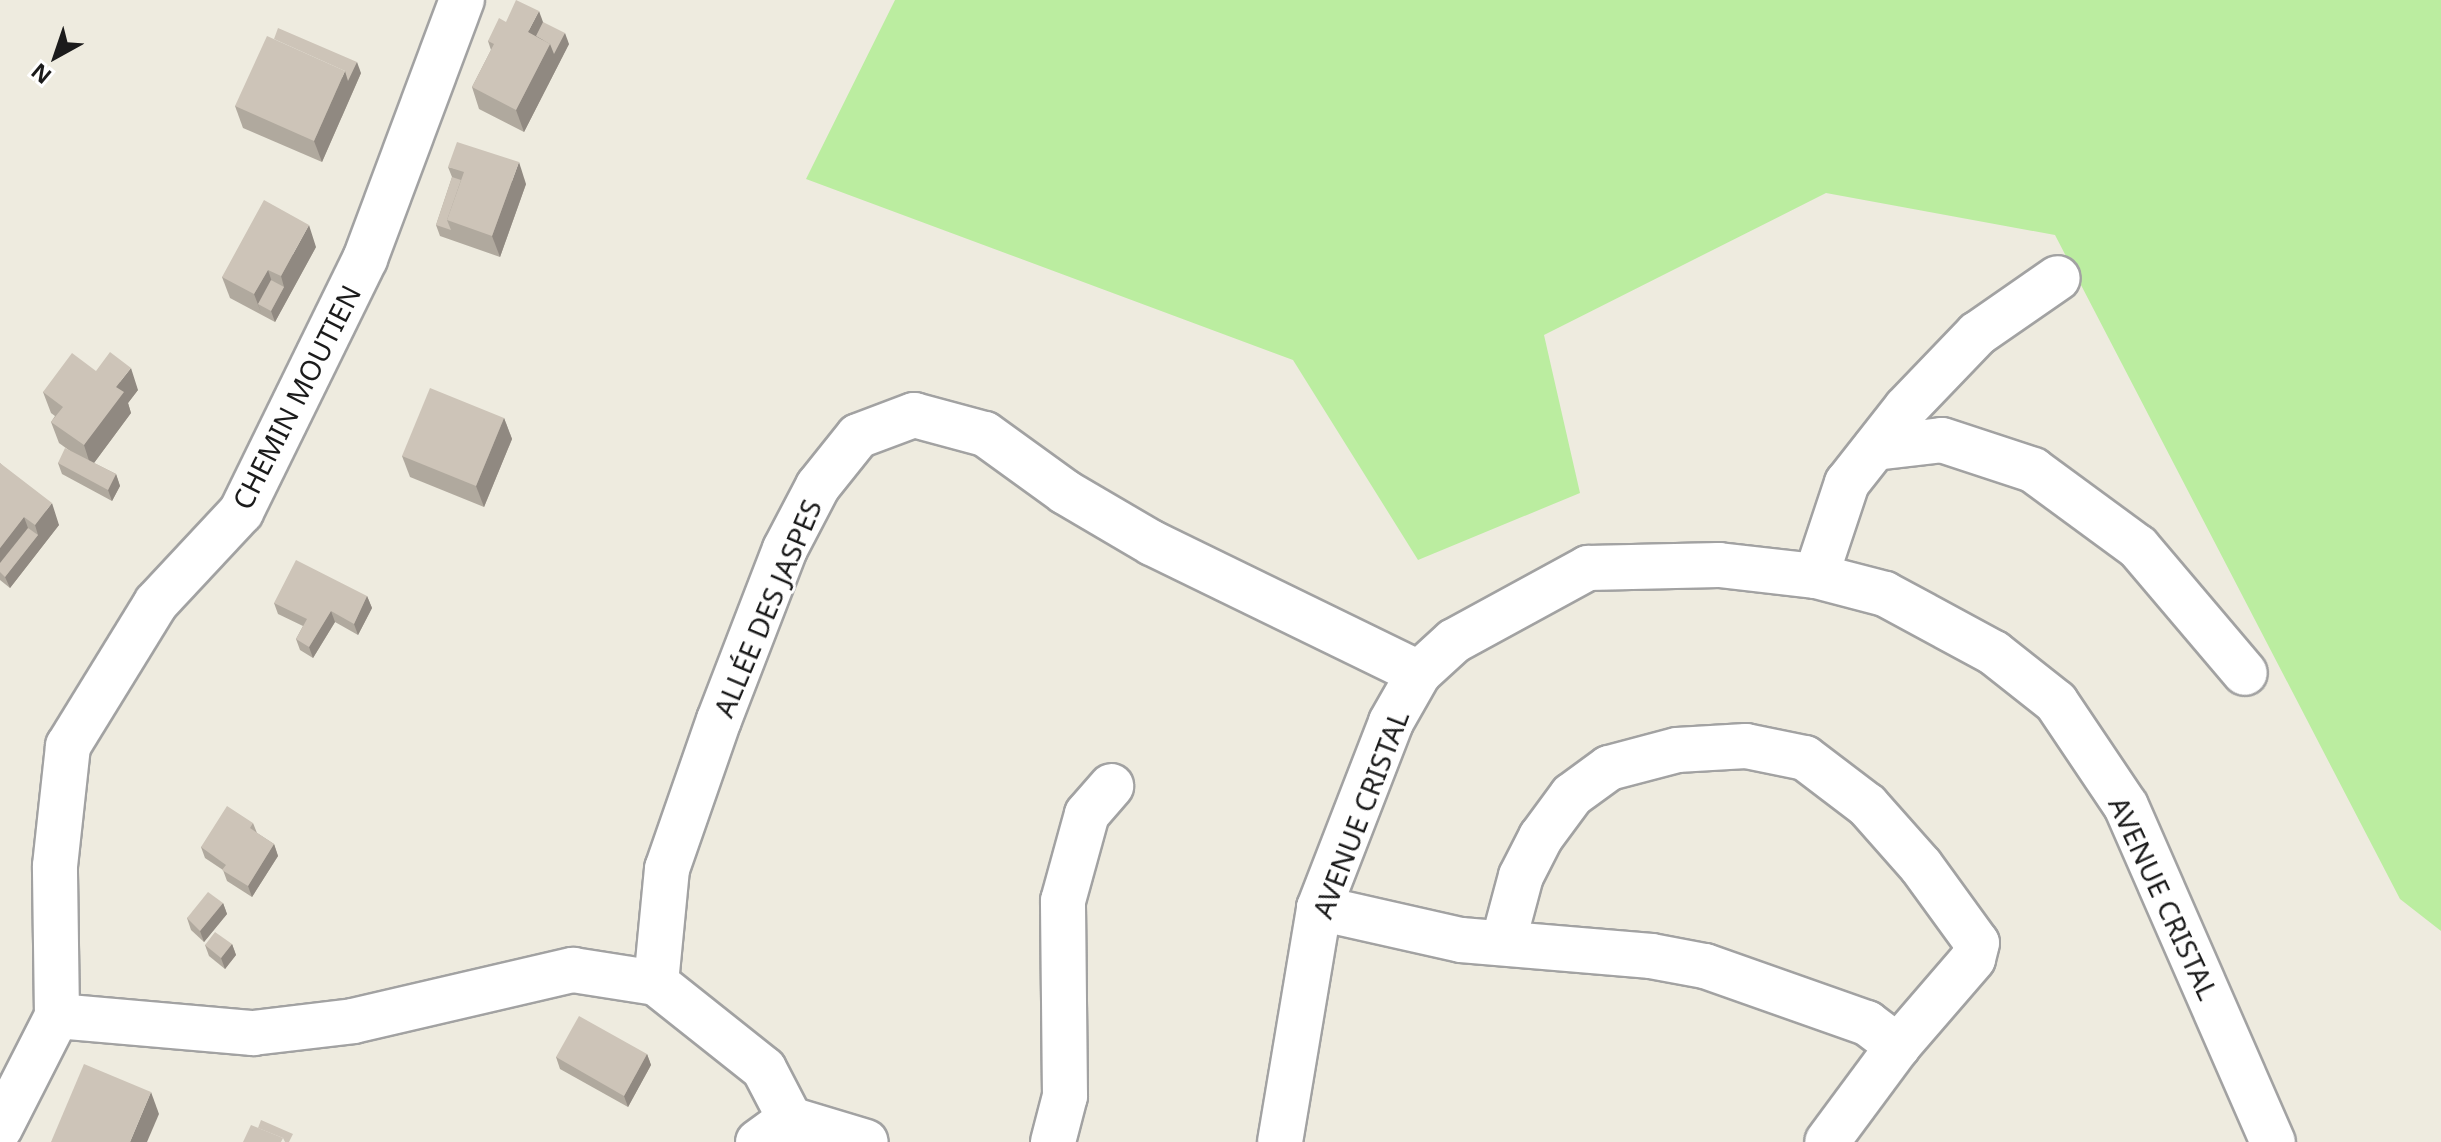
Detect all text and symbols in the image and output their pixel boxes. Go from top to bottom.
north arrow [16,16,96,96]
text: N [24,57,57,92]
street label: CHEMIN MOUTIEN [225,279,367,515]
street label: ALLÉE DES JASPES [706,494,828,722]
street label: AVENUE CRISTAL [1305,705,1415,923]
street label: AVENUE CRISTAL [2102,791,2226,1005]

